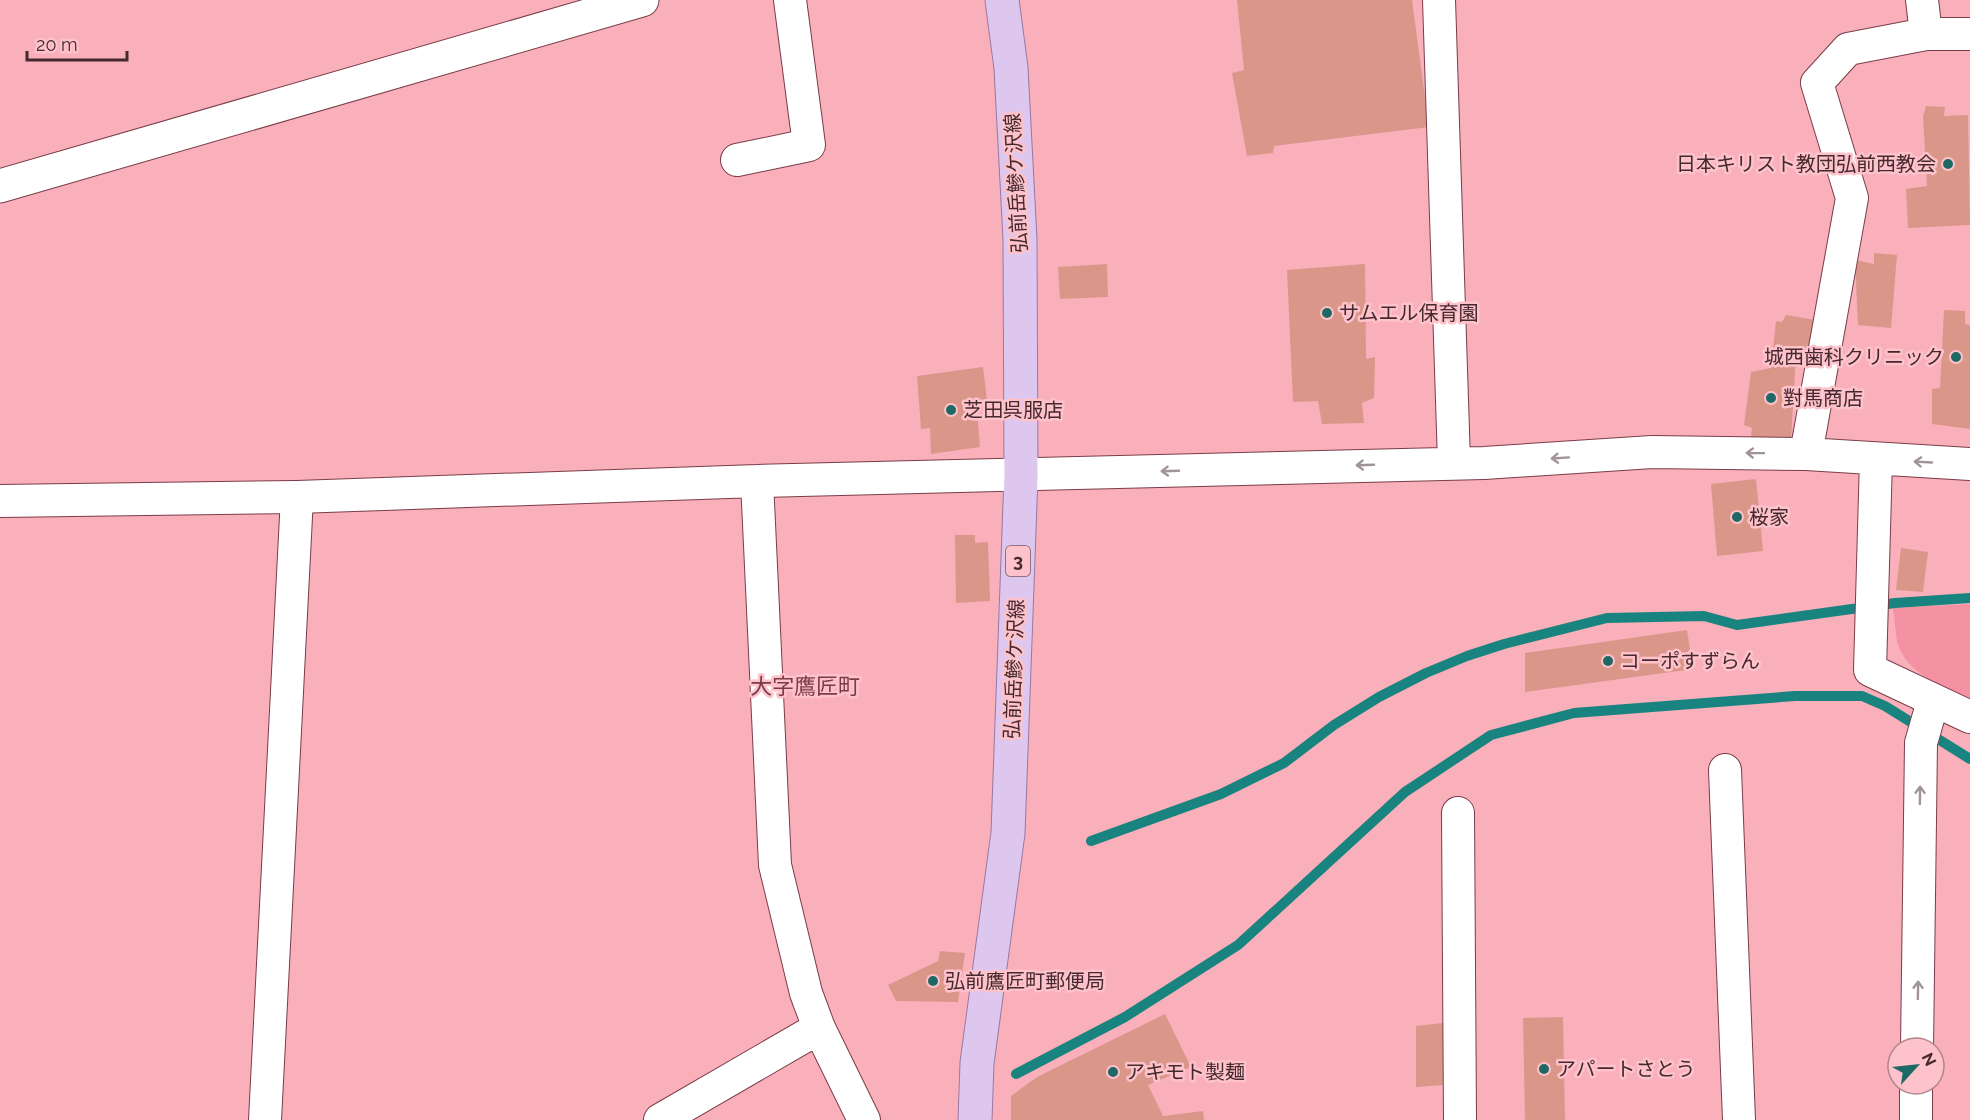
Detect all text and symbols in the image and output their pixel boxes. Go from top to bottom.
scale bar [27,24,128,62]
text: 20 m [36,34,78,55]
street label: 弘前岳鰺ケ沢線 [1000,112,1032,254]
place label: 日本キリスト教団弘前西教会 [1676,152,1936,176]
marker: 日本キリスト教団弘前西教会 [1941,157,1955,171]
place label: サムエル保育園 [1339,301,1479,325]
marker: サムエル保育園 [1320,306,1334,320]
place label: 城西歯科クリニック [1764,345,1944,369]
marker: 城西歯科クリニック [1949,350,1963,364]
place label: 對馬商店 [1783,386,1863,410]
marker: 對馬商店 [1764,391,1778,405]
place label: 芝田呉服店 [963,398,1063,422]
marker: 芝田呉服店 [944,403,958,417]
one-way arrow [1745,448,1765,459]
one-way arrow [1550,452,1570,463]
one-way arrow [1914,456,1934,467]
one-way arrow [1356,459,1376,471]
one-way arrow [1161,465,1181,477]
place label: 桜家 [1749,505,1789,529]
marker: 桜家 [1730,510,1744,524]
road number: 3 [1006,546,1030,576]
street label: 弘前岳鰺ケ沢線 [1000,599,1028,739]
place label: コーポすずらん [1620,649,1760,673]
marker: コーポすずらん [1601,654,1615,668]
district label: 大字鷹匠町 [750,673,860,699]
one-way arrow [1915,785,1926,805]
place label: 弘前鷹匠町郵便局 [945,969,1105,993]
marker: 弘前鷹匠町郵便局 [926,974,940,988]
one-way arrow [1912,980,1924,1000]
north arrow [1886,1036,1946,1096]
text: N [1918,1050,1940,1069]
place label: アパートさとう [1556,1057,1696,1081]
place label: アキモト製麺 [1125,1060,1245,1084]
marker: アパートさとう [1537,1062,1551,1076]
marker: アキモト製麺 [1106,1065,1120,1079]

